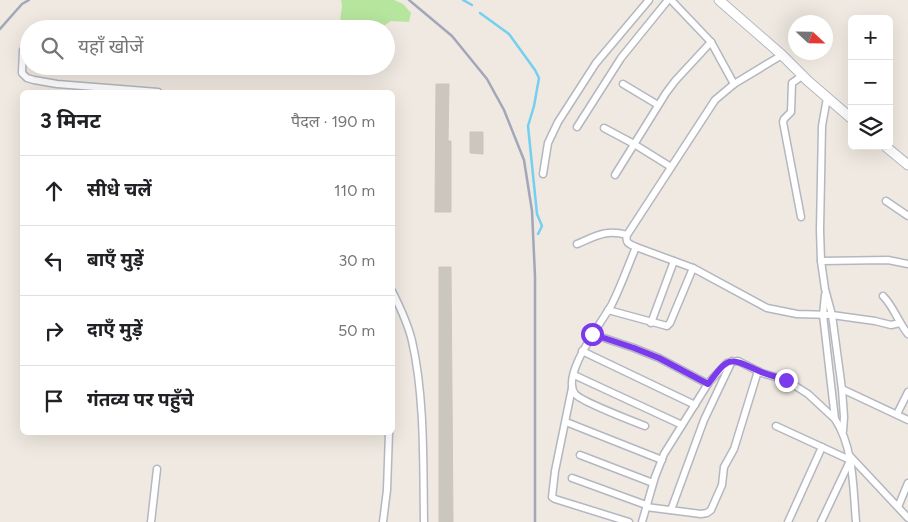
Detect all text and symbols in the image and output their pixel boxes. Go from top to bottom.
north arrow [788,15,833,60]
map controls [848,15,893,150]
button: + [848,15,893,60]
search box [20,20,395,75]
icon: search [38,34,66,62]
text: यहाँ खोजें [78,35,143,58]
button: − [848,60,893,105]
button: layers [848,105,893,150]
text: 3 मिनट [40,108,101,133]
text: पैदल · 190 m [291,112,375,131]
icon: ahead [40,177,68,205]
text: सीधे चलें [87,178,151,201]
text: 110 m [334,181,375,200]
icon: left [40,247,68,275]
text: बाएँ मुड़ें [87,248,144,271]
text: 30 m [338,251,375,270]
icon: right [40,317,68,345]
text: दाएँ मुड़ें [87,318,143,341]
text: 50 m [338,321,375,340]
route start [581,323,604,346]
route end [775,369,798,392]
icon: arrive [40,387,68,415]
text: गंतव्य पर पहुँचे [87,388,194,411]

